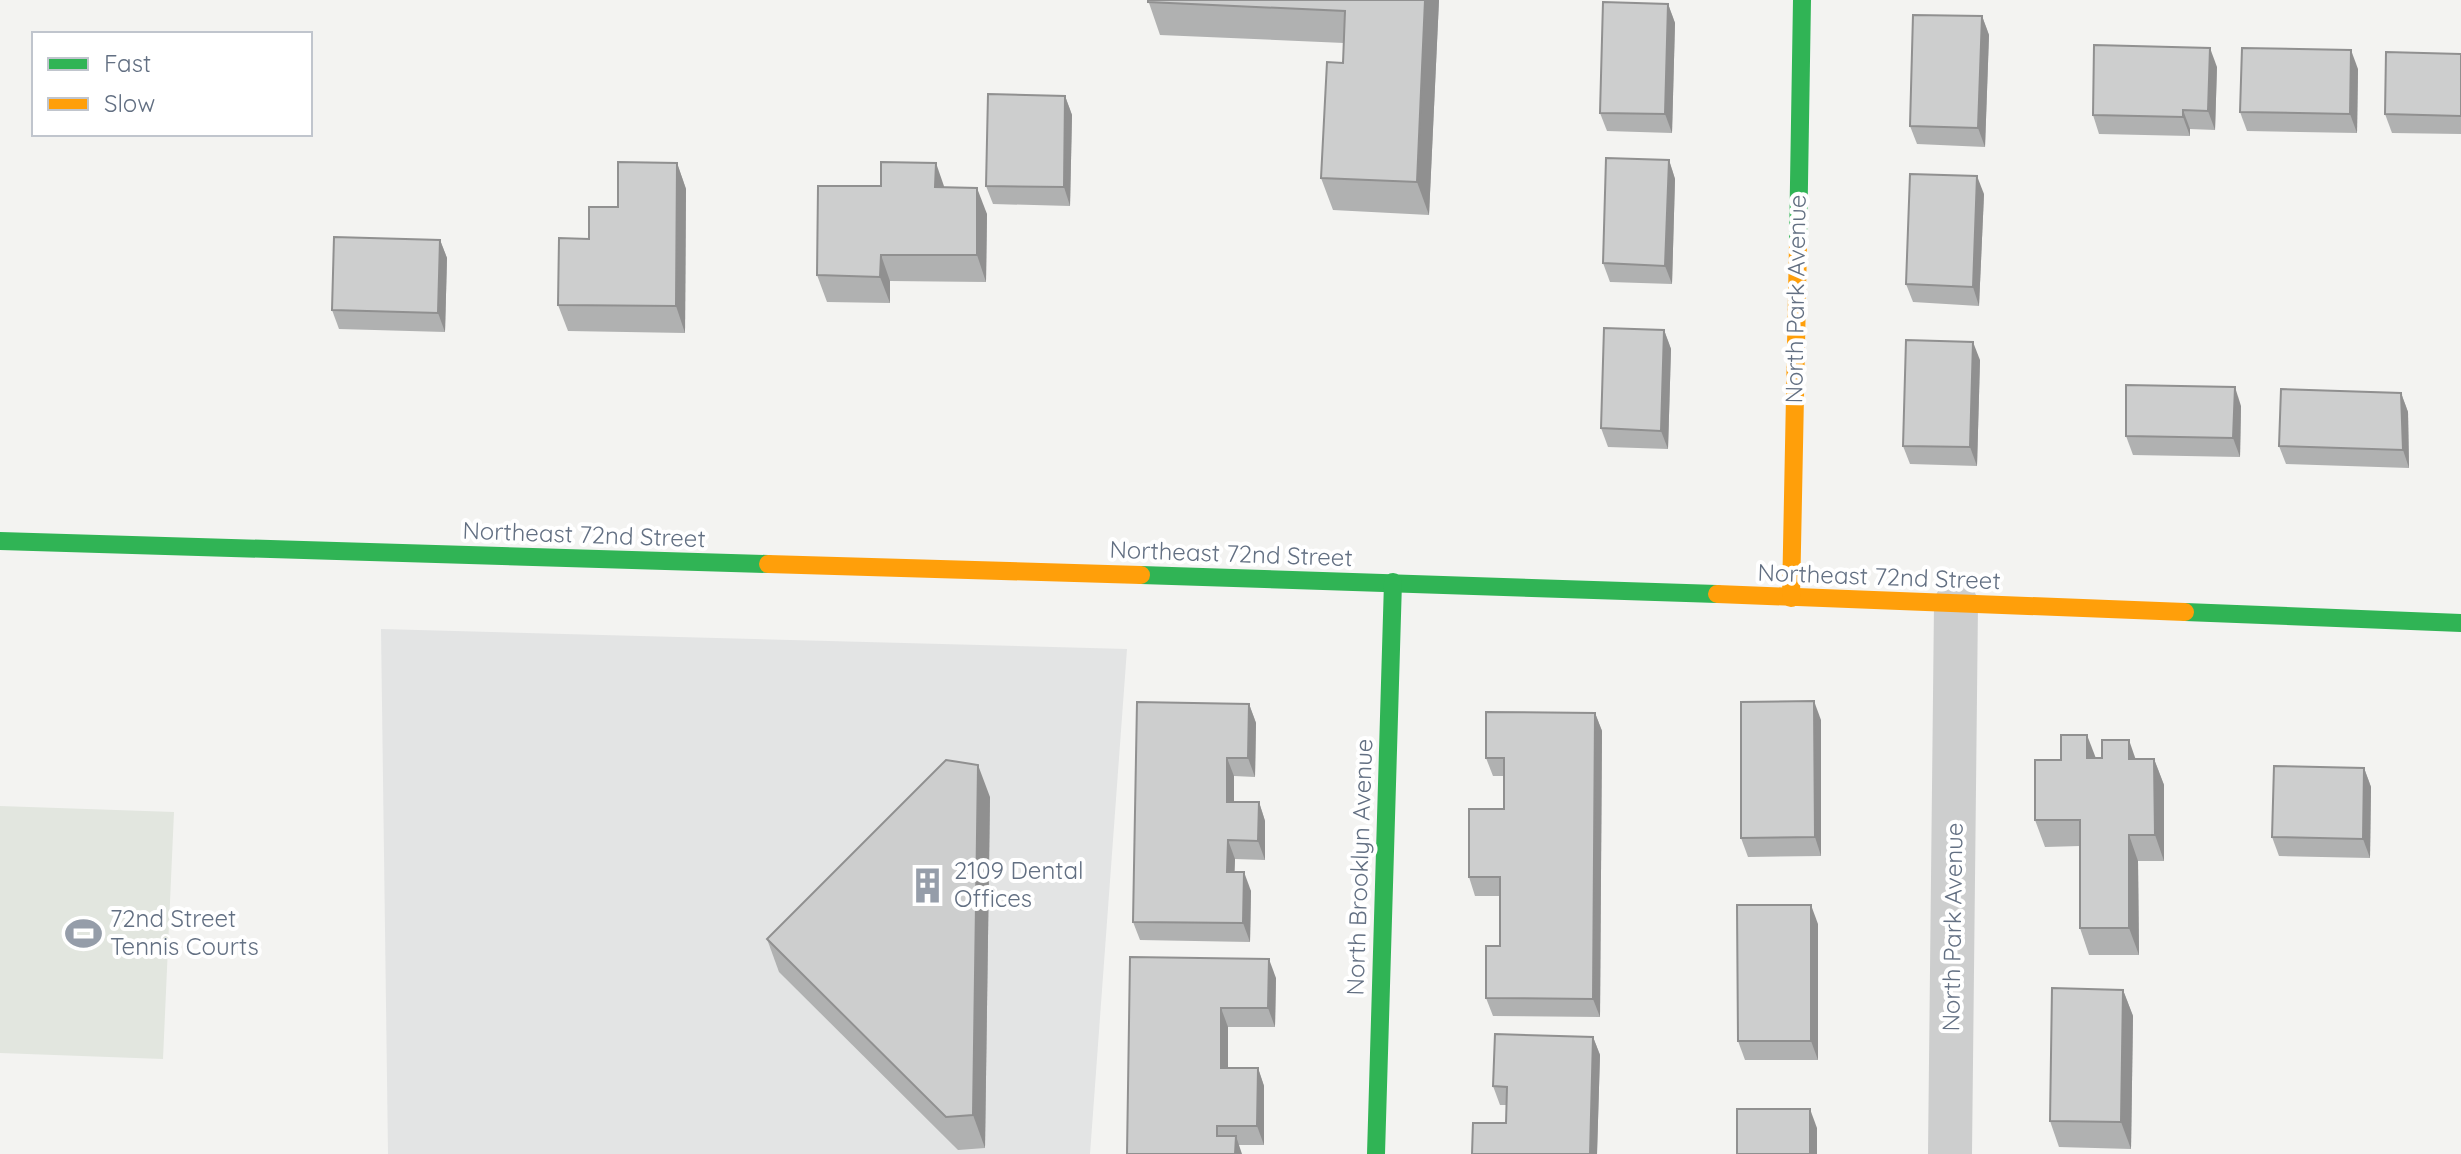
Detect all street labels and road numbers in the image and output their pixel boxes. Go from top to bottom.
street label: North Park Avenue [1778,194,1812,404]
street label: Northeast 72nd Street [462,515,706,553]
street label: Northeast 72nd Street [1109,534,1353,572]
street label: Northeast 72nd Street [1757,557,2001,595]
street label: North Brooklyn Avenue [1340,738,1378,996]
street label: North Park Avenue [1935,822,1969,1032]

